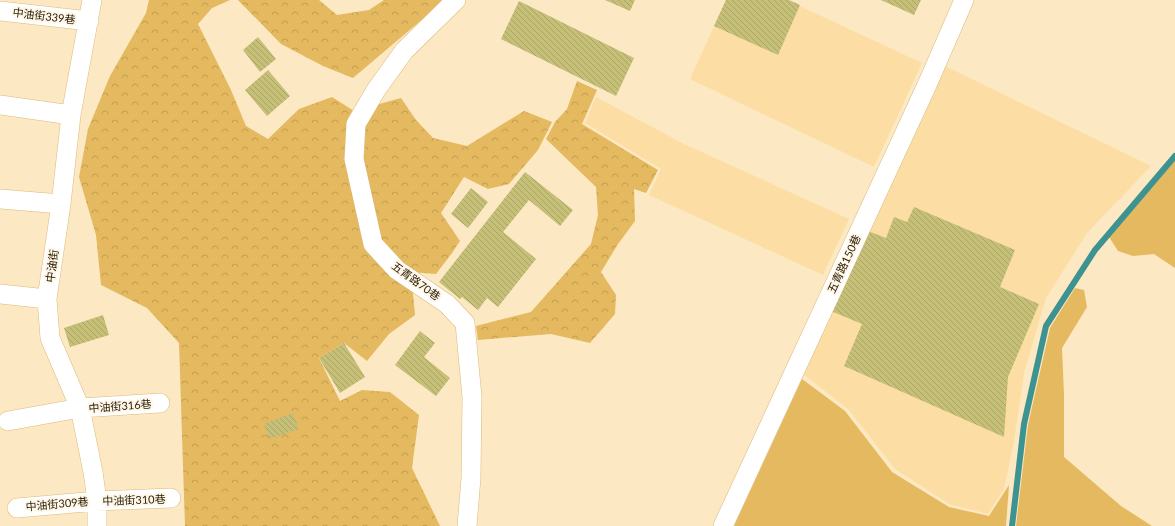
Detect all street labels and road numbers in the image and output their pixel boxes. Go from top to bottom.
street label: 中油街339巷 [12,5,76,26]
street label: 五青路150巷 [824,232,863,295]
street label: 中油街 [43,249,60,283]
street label: 五青路70巷 [390,259,443,303]
street label: 中油街316巷 [88,397,152,414]
street label: 中油街310巷 [102,492,166,507]
street label: 中油街309巷 [25,494,89,513]

